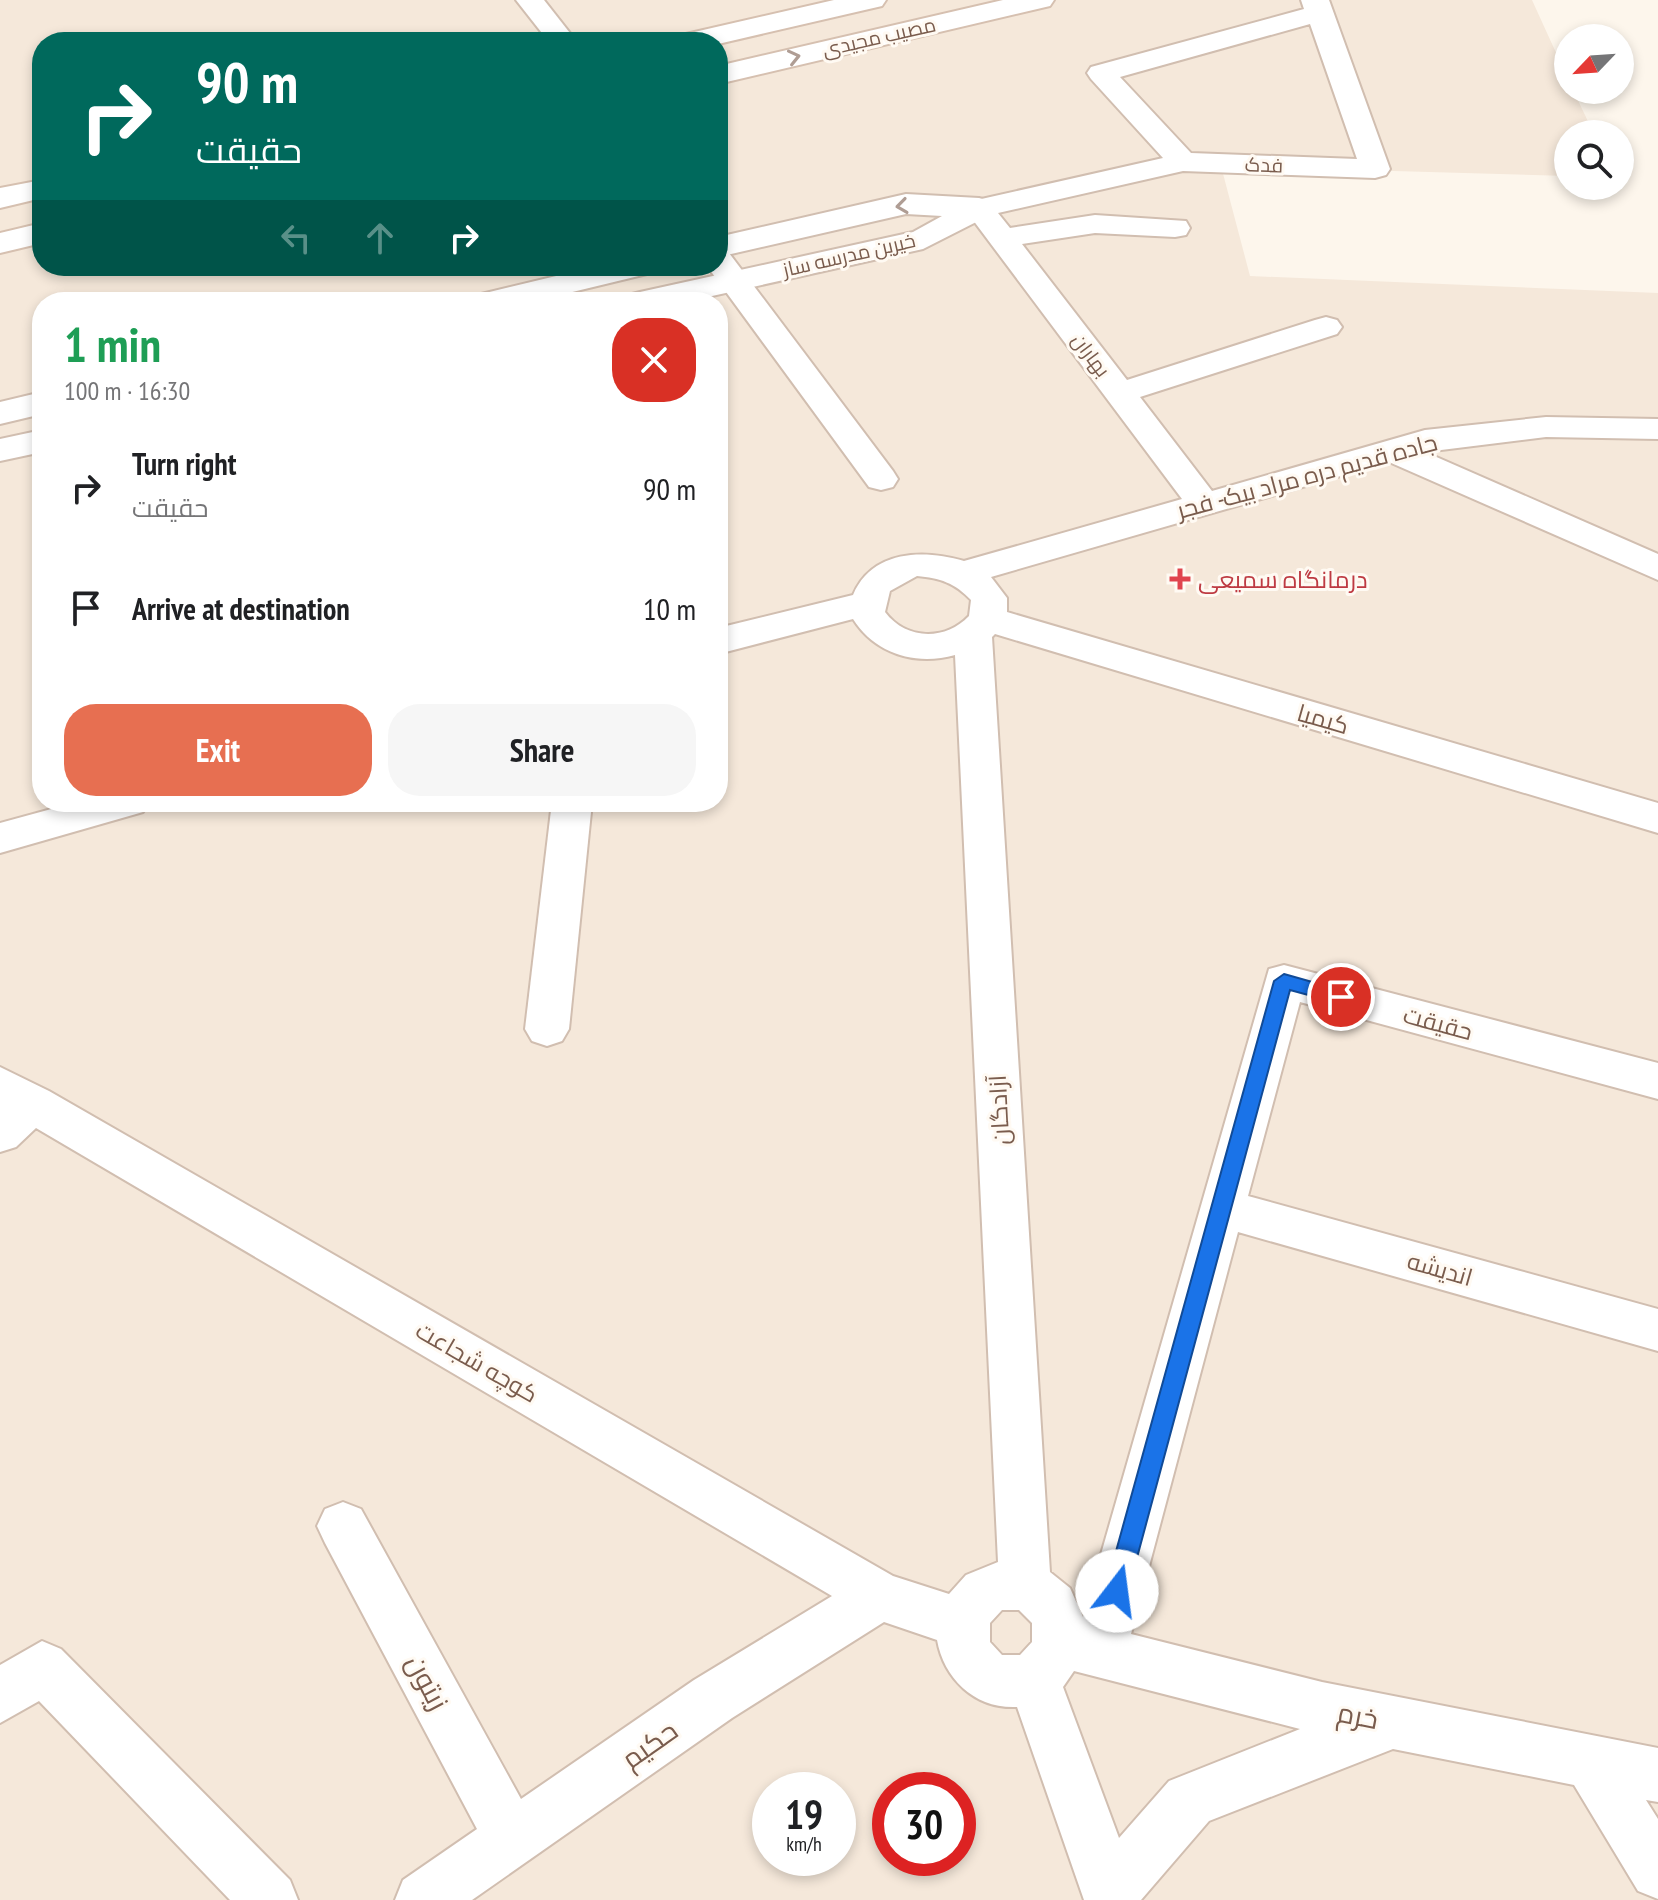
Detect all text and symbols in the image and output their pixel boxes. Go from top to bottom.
street label: مصیب مجیدی [820,11,938,63]
north arrow [1554,24,1634,104]
map controls [1554,24,1634,200]
text: 90 m [196,46,298,118]
one-way arrow [787,49,800,66]
icon: right [64,64,168,168]
button: search [1554,120,1634,200]
text: حقیقت [196,126,302,173]
street label: فدک [1244,151,1284,179]
one-way arrow [895,197,908,214]
icon: left [274,216,318,260]
icon: ahead [358,216,402,260]
icon: right [442,216,486,260]
street label: خیرین مدرسه ساز [779,227,918,283]
text: 1 min [64,313,161,375]
button: close [612,318,696,402]
street label: بهاران [1066,328,1116,382]
text: 100 m · 16:30 [64,374,190,407]
street label: جاده قدیم دره مراد بیک- فجر [1171,426,1441,527]
text: Turn right [132,444,236,483]
icon: right [64,466,108,510]
text: 90 m [643,469,696,508]
text: حقیقت [132,491,209,524]
place label: درمانگاه سمیعی [1198,564,1368,595]
marker: درمانگاه سمیعی [1169,568,1191,590]
icon: arrive [64,586,108,630]
text: Arrive at destination [132,589,350,628]
text: 10 m [643,589,696,628]
street label: کیمیا [1294,697,1352,741]
button: Exit [64,704,372,796]
button: Share [388,704,696,796]
pin [1307,963,1375,1031]
icon: arrive [1319,975,1363,1019]
street label: حقیقت [1400,999,1476,1047]
street label: آزادگان [982,1074,1016,1146]
street label: اندیشه [1404,1245,1476,1293]
street label: کوچه شجاعت [410,1314,544,1410]
position arrow [1075,1549,1159,1633]
street label: زیتون [398,1648,458,1716]
street label: خرم [1334,1693,1382,1739]
street label: حکیم [614,1711,686,1778]
speed limit sign: 30 [872,1772,976,1876]
text: 19 [785,1788,823,1840]
text: km/h [786,1831,822,1857]

